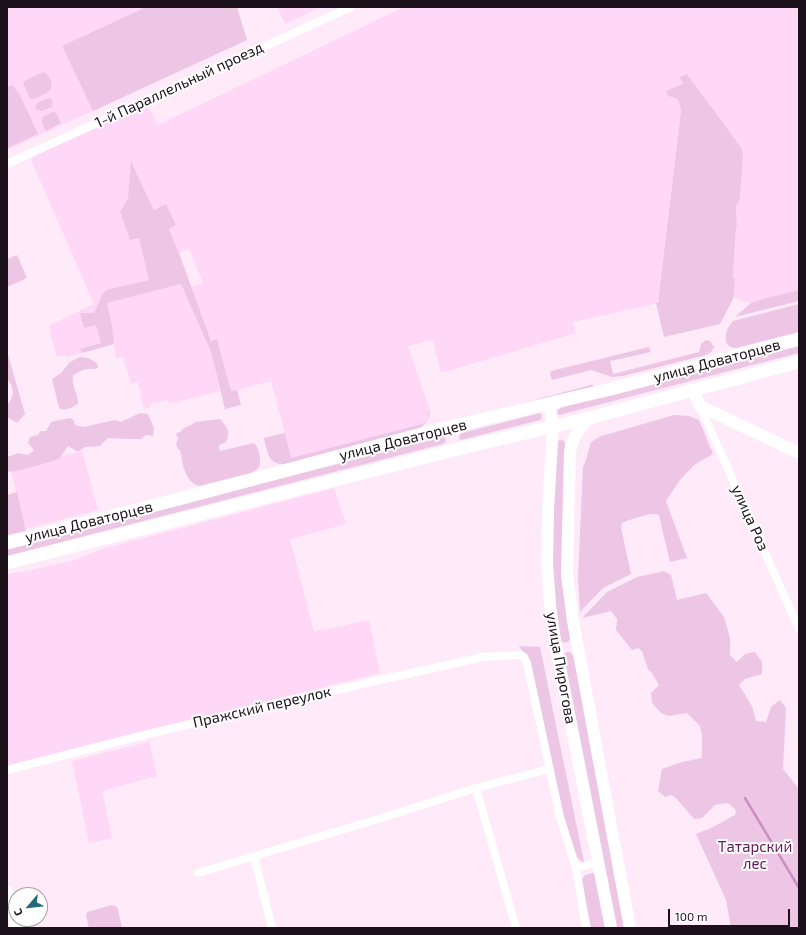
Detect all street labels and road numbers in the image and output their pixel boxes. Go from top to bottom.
street label: 1-й Параллельный проезд [92,38,266,132]
street label: улица Доваторцев [652,335,782,387]
street label: улица Доваторцев [337,415,469,465]
street label: улица Роз [728,482,772,554]
street label: улица Доваторцев [23,497,155,547]
street label: улица Пирогова [542,611,580,725]
street label: Пражский переулок [191,682,333,732]

